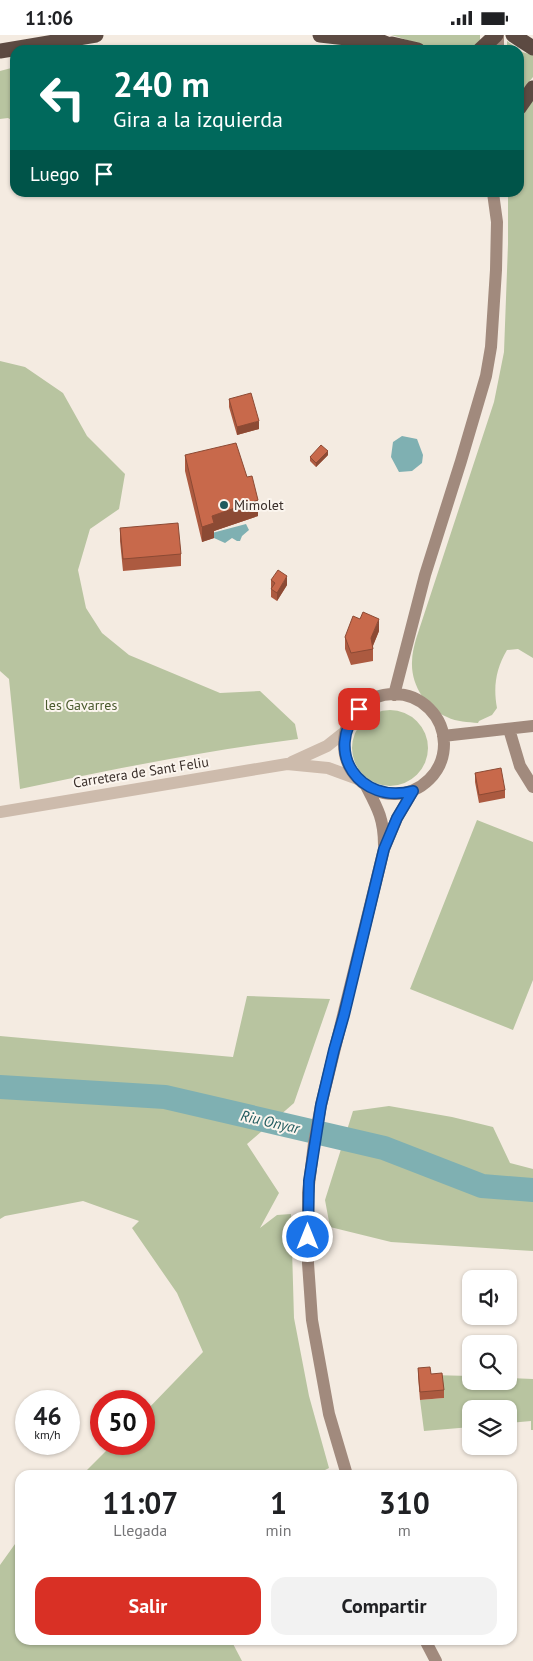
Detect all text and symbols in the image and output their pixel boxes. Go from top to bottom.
text: 11:06 [25,6,73,30]
text: 240 m [113,61,210,107]
icon: left [30,65,95,130]
text: Gira a la izquierda [113,105,283,133]
icon: arrive [90,160,118,188]
text: Luego [30,162,80,186]
place label: Mimolet [234,496,284,514]
marker: Mimolet [218,499,230,511]
pin [338,688,380,730]
icon: arrive [345,695,373,723]
park label: les Gavarres [45,696,117,714]
street label: Carretera de Sant Feliu [72,752,210,792]
water label: Riu Onyar [239,1106,303,1138]
position arrow [281,1210,333,1262]
map controls [462,1270,517,1455]
button: sound [462,1270,517,1325]
button: search [462,1335,517,1390]
speed limit sign: 50 [90,1390,155,1455]
text: 46 [33,1400,62,1432]
button: layers [462,1400,517,1455]
text: km/h [34,1427,61,1442]
text: 11:07 [102,1483,178,1522]
text: 1 [270,1483,287,1522]
text: 310 [379,1483,430,1522]
text: Llegada [113,1520,167,1540]
text: min [266,1520,292,1540]
text: m [398,1520,411,1540]
button: Salir [35,1577,261,1635]
button: Compartir [271,1577,497,1635]

